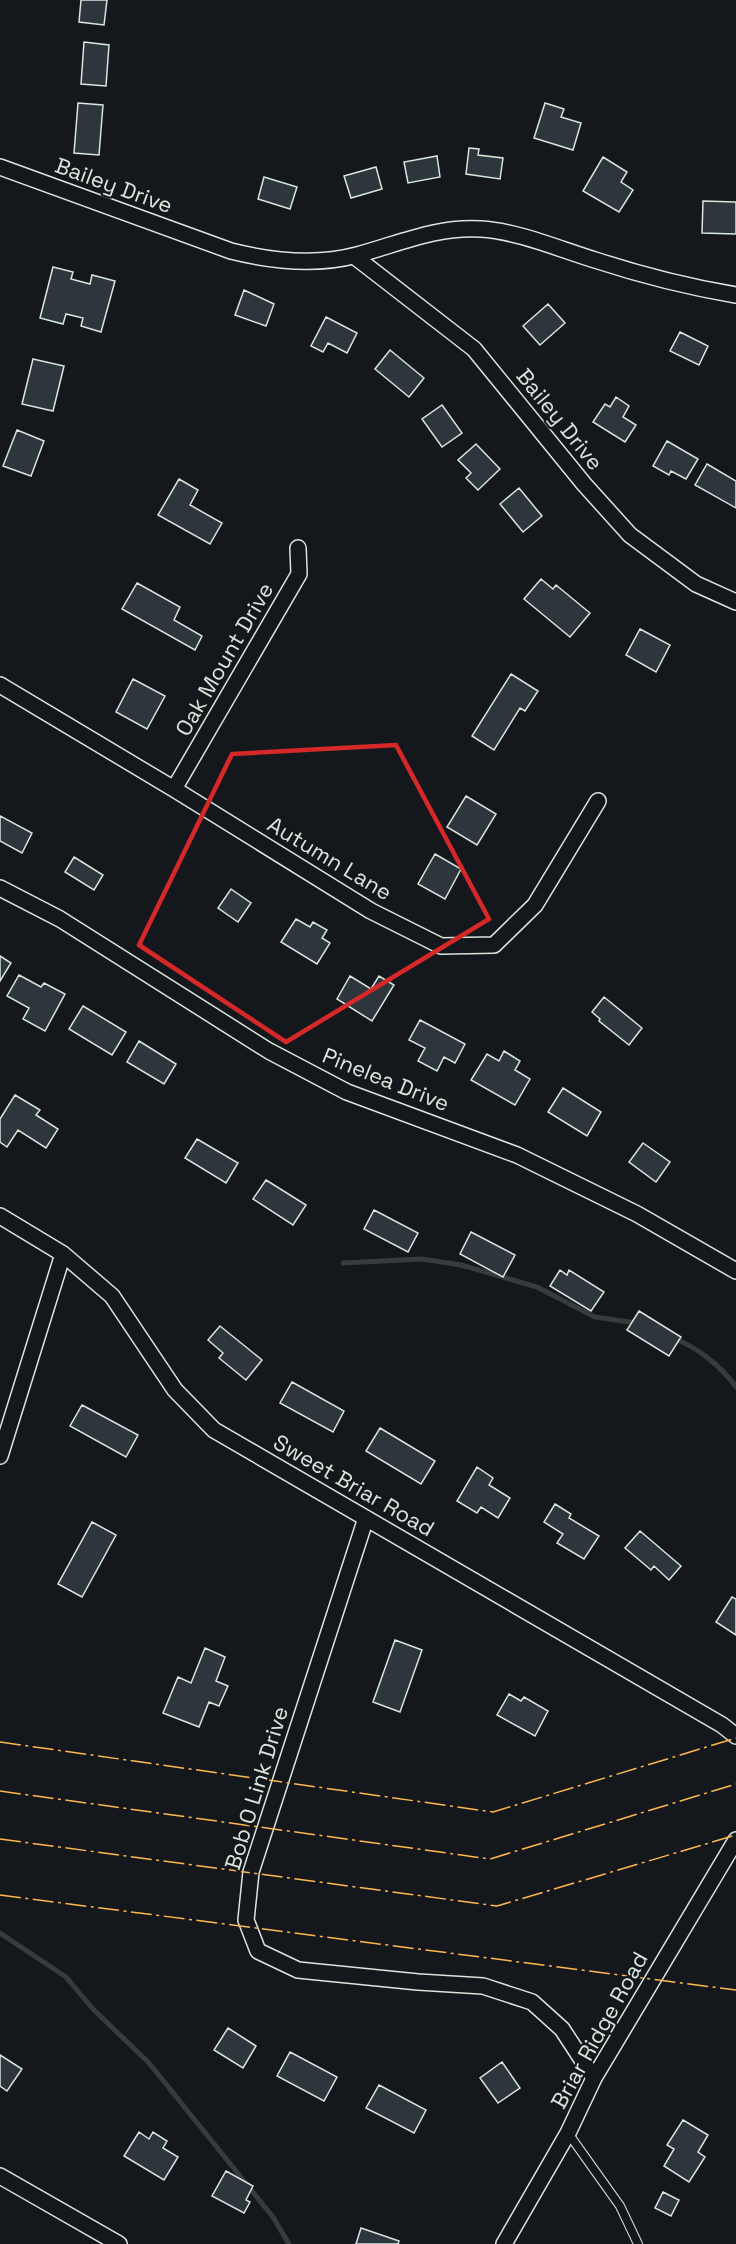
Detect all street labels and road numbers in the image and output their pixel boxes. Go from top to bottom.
street label: Bailey Drive [52,151,176,219]
street label: Bailey Drive [510,362,610,476]
street label: Oak Mount Drive [169,577,279,741]
street label: Autumn Lane [263,810,397,906]
street label: Pinelea Drive [318,1041,454,1117]
street label: Sweet Briar Road [269,1428,439,1542]
street label: Bob O Link Drive [218,1703,294,1873]
street label: Briar Ridge Road [544,1947,654,2113]

